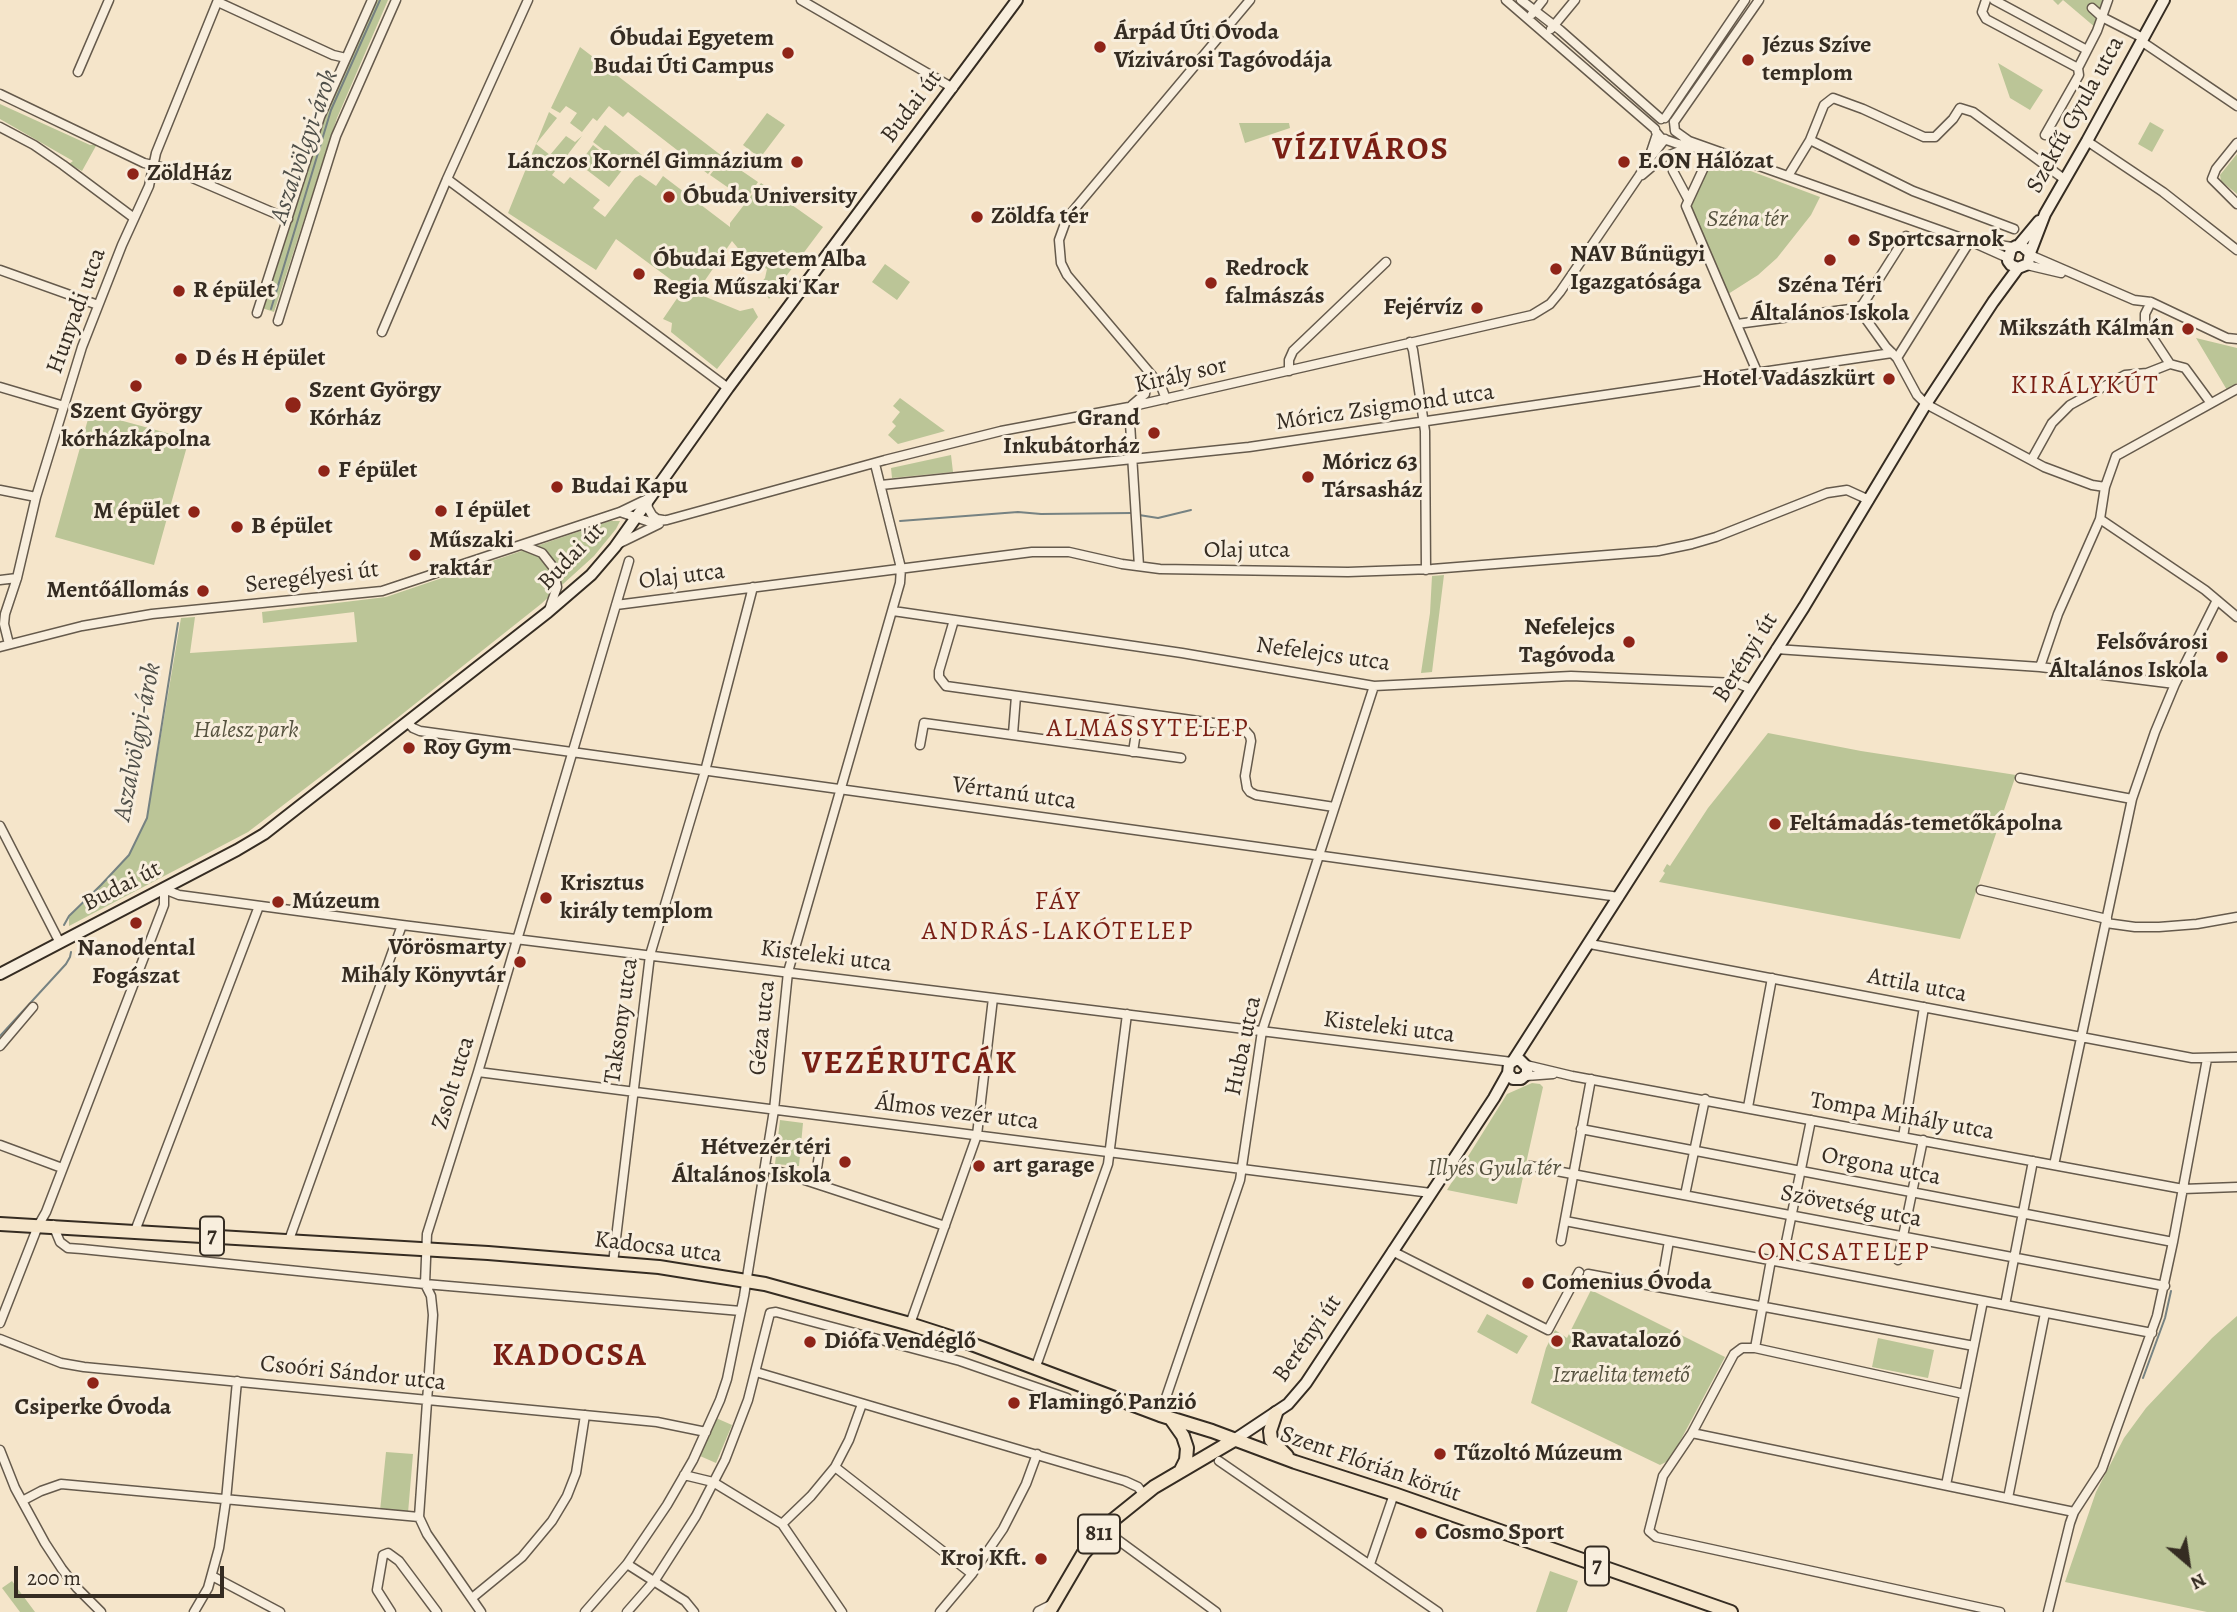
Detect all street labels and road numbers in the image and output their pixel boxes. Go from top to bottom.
street label: Szekfű Gyula utca [2021,31,2131,199]
street label: Budai út [875,65,949,149]
street label: Hunyadi utca [41,244,113,378]
street label: Király sor [1132,351,1230,401]
street label: Móricz Zsigmond utca [1274,378,1496,438]
street label: Budai út [533,517,611,597]
street label: Olaj utca [1204,537,1290,565]
street label: Seregélyesi út [244,556,380,600]
street label: Olaj utca [637,557,727,597]
street label: Berényi út [1707,608,1785,708]
street label: Nefelejcs utca [1254,631,1392,679]
street label: Vértanú utca [950,771,1078,817]
street label: Budai út [78,855,166,919]
street label: Kisteleki utca [759,935,893,979]
street label: Taksony utca [599,956,645,1086]
street label: Attila utca [1865,962,1969,1010]
street label: Géza utca [744,979,782,1077]
street label: Huba utca [1219,993,1269,1099]
street label: Kisteleki utca [1322,1006,1456,1050]
street label: Zsolt utca [426,1033,482,1133]
street label: Tompa Mihály utca [1808,1087,1996,1147]
street label: Álmos vezér utca [874,1089,1040,1137]
street label: Orgona utca [1819,1141,1943,1193]
street label: Szövetség utca [1778,1179,1924,1235]
road number: 7 [200,1217,224,1256]
street label: Kadocsa utca [592,1226,724,1270]
street label: Berényi út [1267,1290,1349,1388]
street label: Csoóri Sándor utca [259,1350,447,1398]
street label: Szent Flórián körút [1276,1421,1464,1509]
road number: 811 [1078,1514,1120,1554]
road number: 7 [1585,1546,1609,1586]

